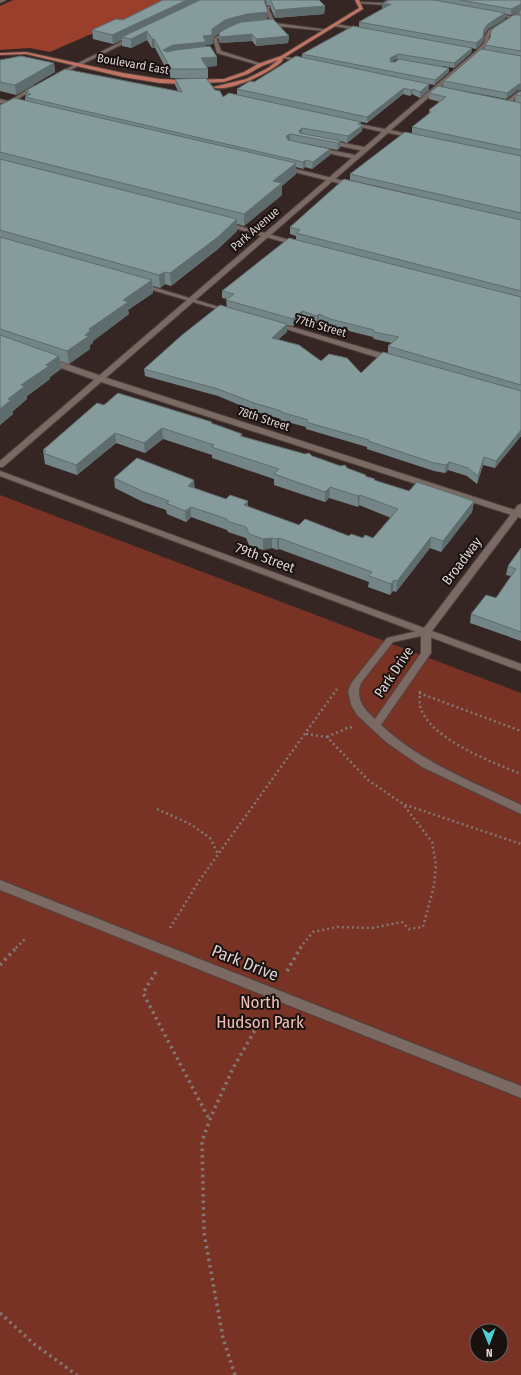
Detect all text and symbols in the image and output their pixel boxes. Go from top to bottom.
street label: Boulevard East [96,51,170,77]
street label: Park Avenue [228,204,282,254]
street label: 77th Street [294,312,348,340]
street label: 78th Street [237,404,292,434]
street label: Broadway [438,533,486,588]
street label: 79th Street [233,539,297,577]
street label: Park Drive [371,643,417,701]
street label: Park Drive [209,940,281,986]
park label: North Hudson Park [216,992,304,1033]
north arrow [469,1323,509,1363]
text: N [486,1346,493,1359]

